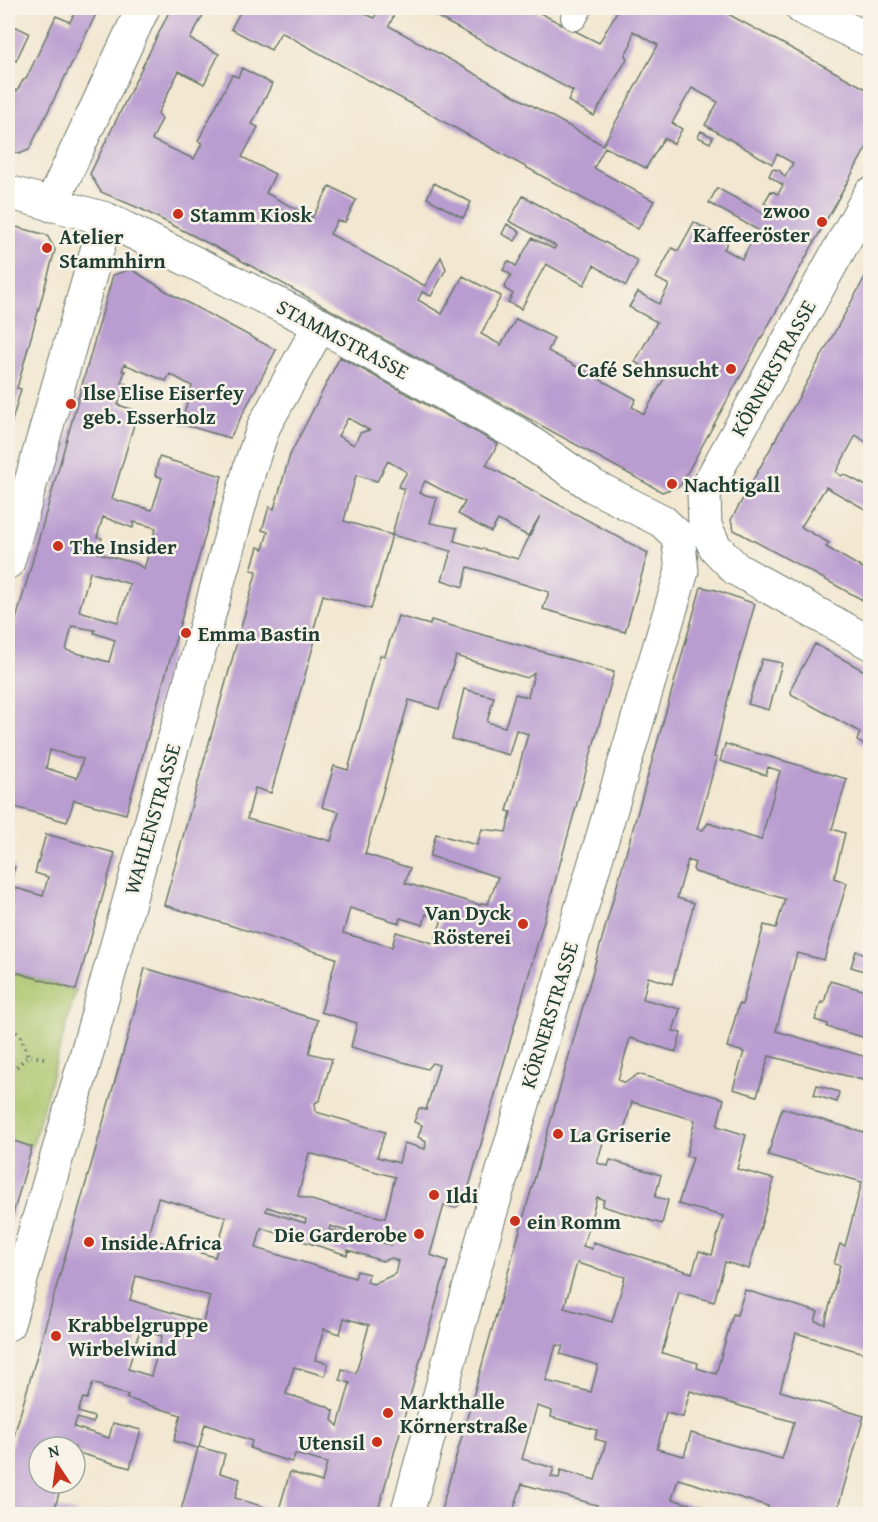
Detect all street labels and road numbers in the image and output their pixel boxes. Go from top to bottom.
street label: STAMMSTRASSE [271,291,415,387]
street label: KÖRNERSTRASSE [723,294,824,442]
street label: WAHLENSTRASSE [116,740,188,898]
street label: KÖRNERSTRASSE [512,938,586,1092]

